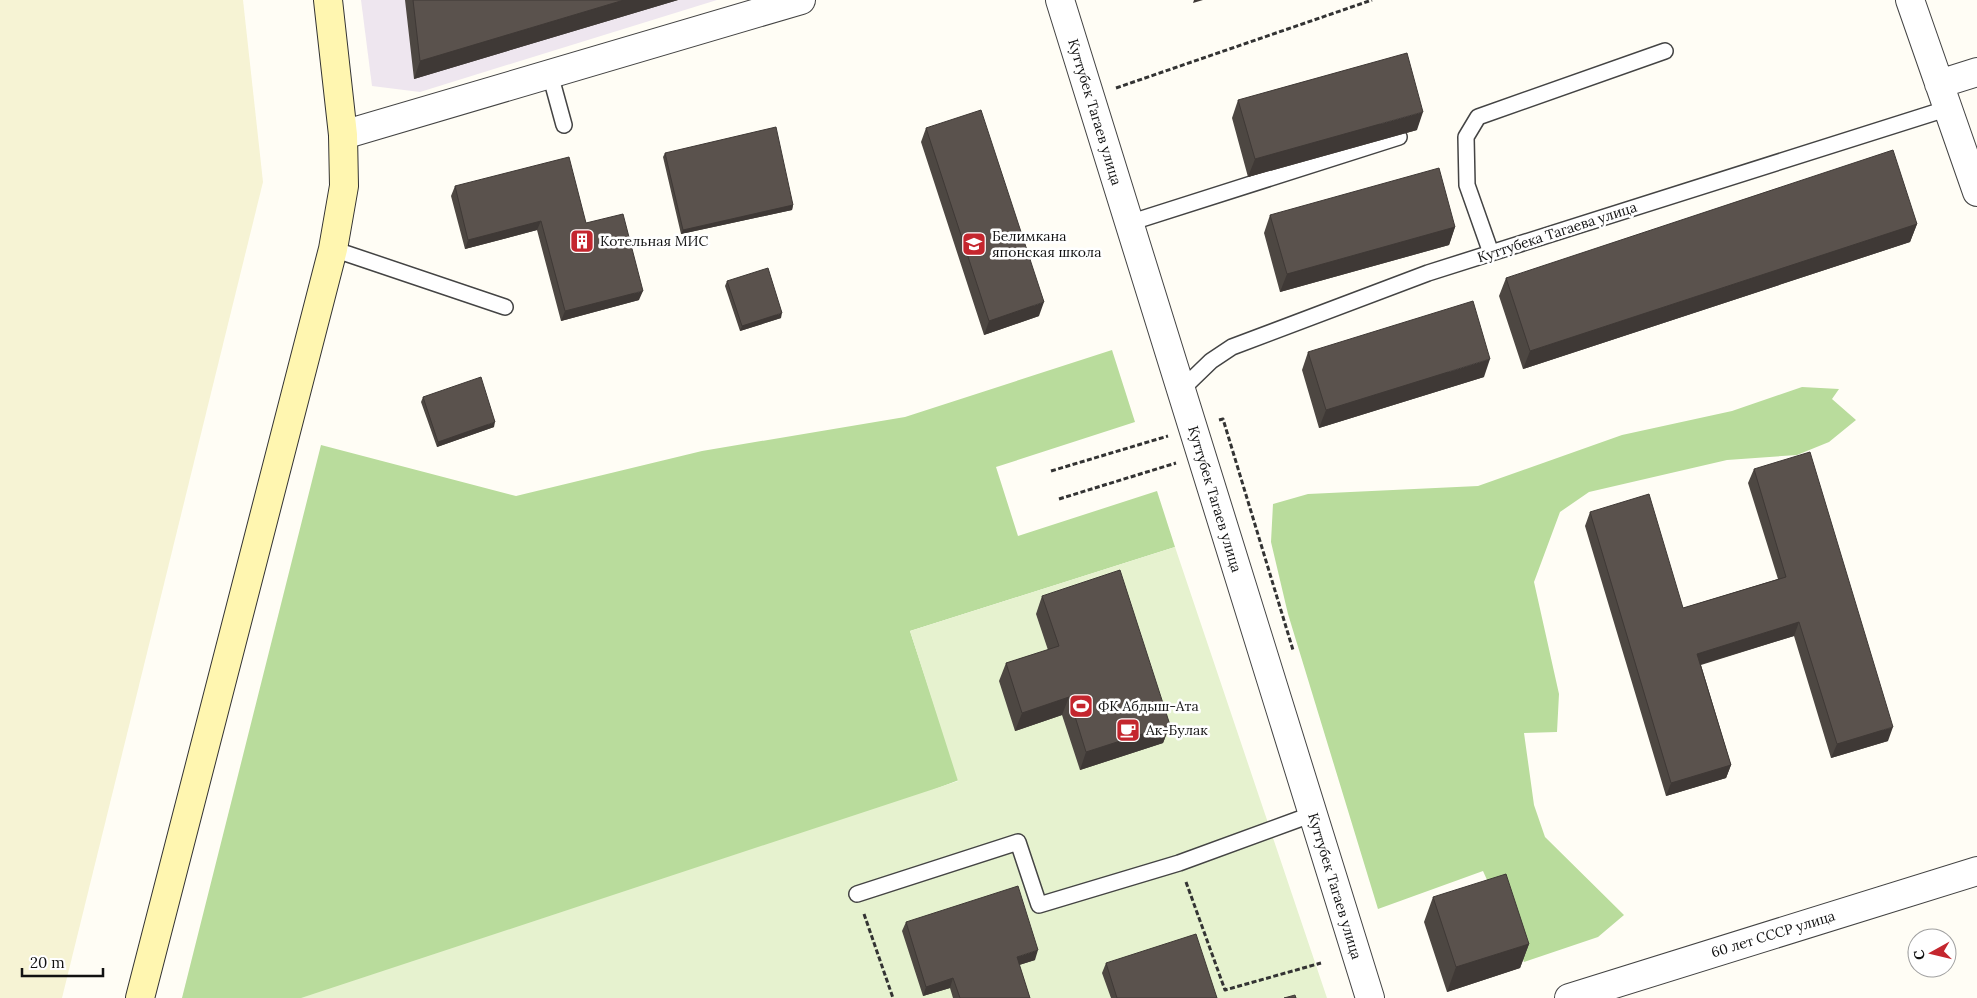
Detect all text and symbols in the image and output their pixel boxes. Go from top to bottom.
street label: Куттубек Тагаев улица [1064,37,1126,187]
street label: Куттубека Тагаева улица [1475,198,1639,266]
place label: Белимкана японская школа [992,227,1101,261]
building icon: Котельная МИС [569,228,595,254]
school or university icon: Белимкана японская школа [961,231,987,257]
place label: Котельная МИС [600,232,708,250]
street label: Куттубек Тагаев улица [1184,424,1246,574]
sports icon: ФК Абдыш-Ата [1068,693,1094,719]
place label: ФК Абдыш-Ата [1098,697,1199,715]
cafe icon: Ак-Булак [1115,717,1141,743]
place label: Ак-Булак [1145,721,1208,739]
street label: Куттубек Тагаев улица [1304,811,1366,961]
street label: 60 лет СССР улица [1709,907,1837,961]
north arrow [1907,928,1957,978]
scale bar [22,946,104,978]
text: С [1909,948,1929,961]
text: 20 m [30,953,65,972]

